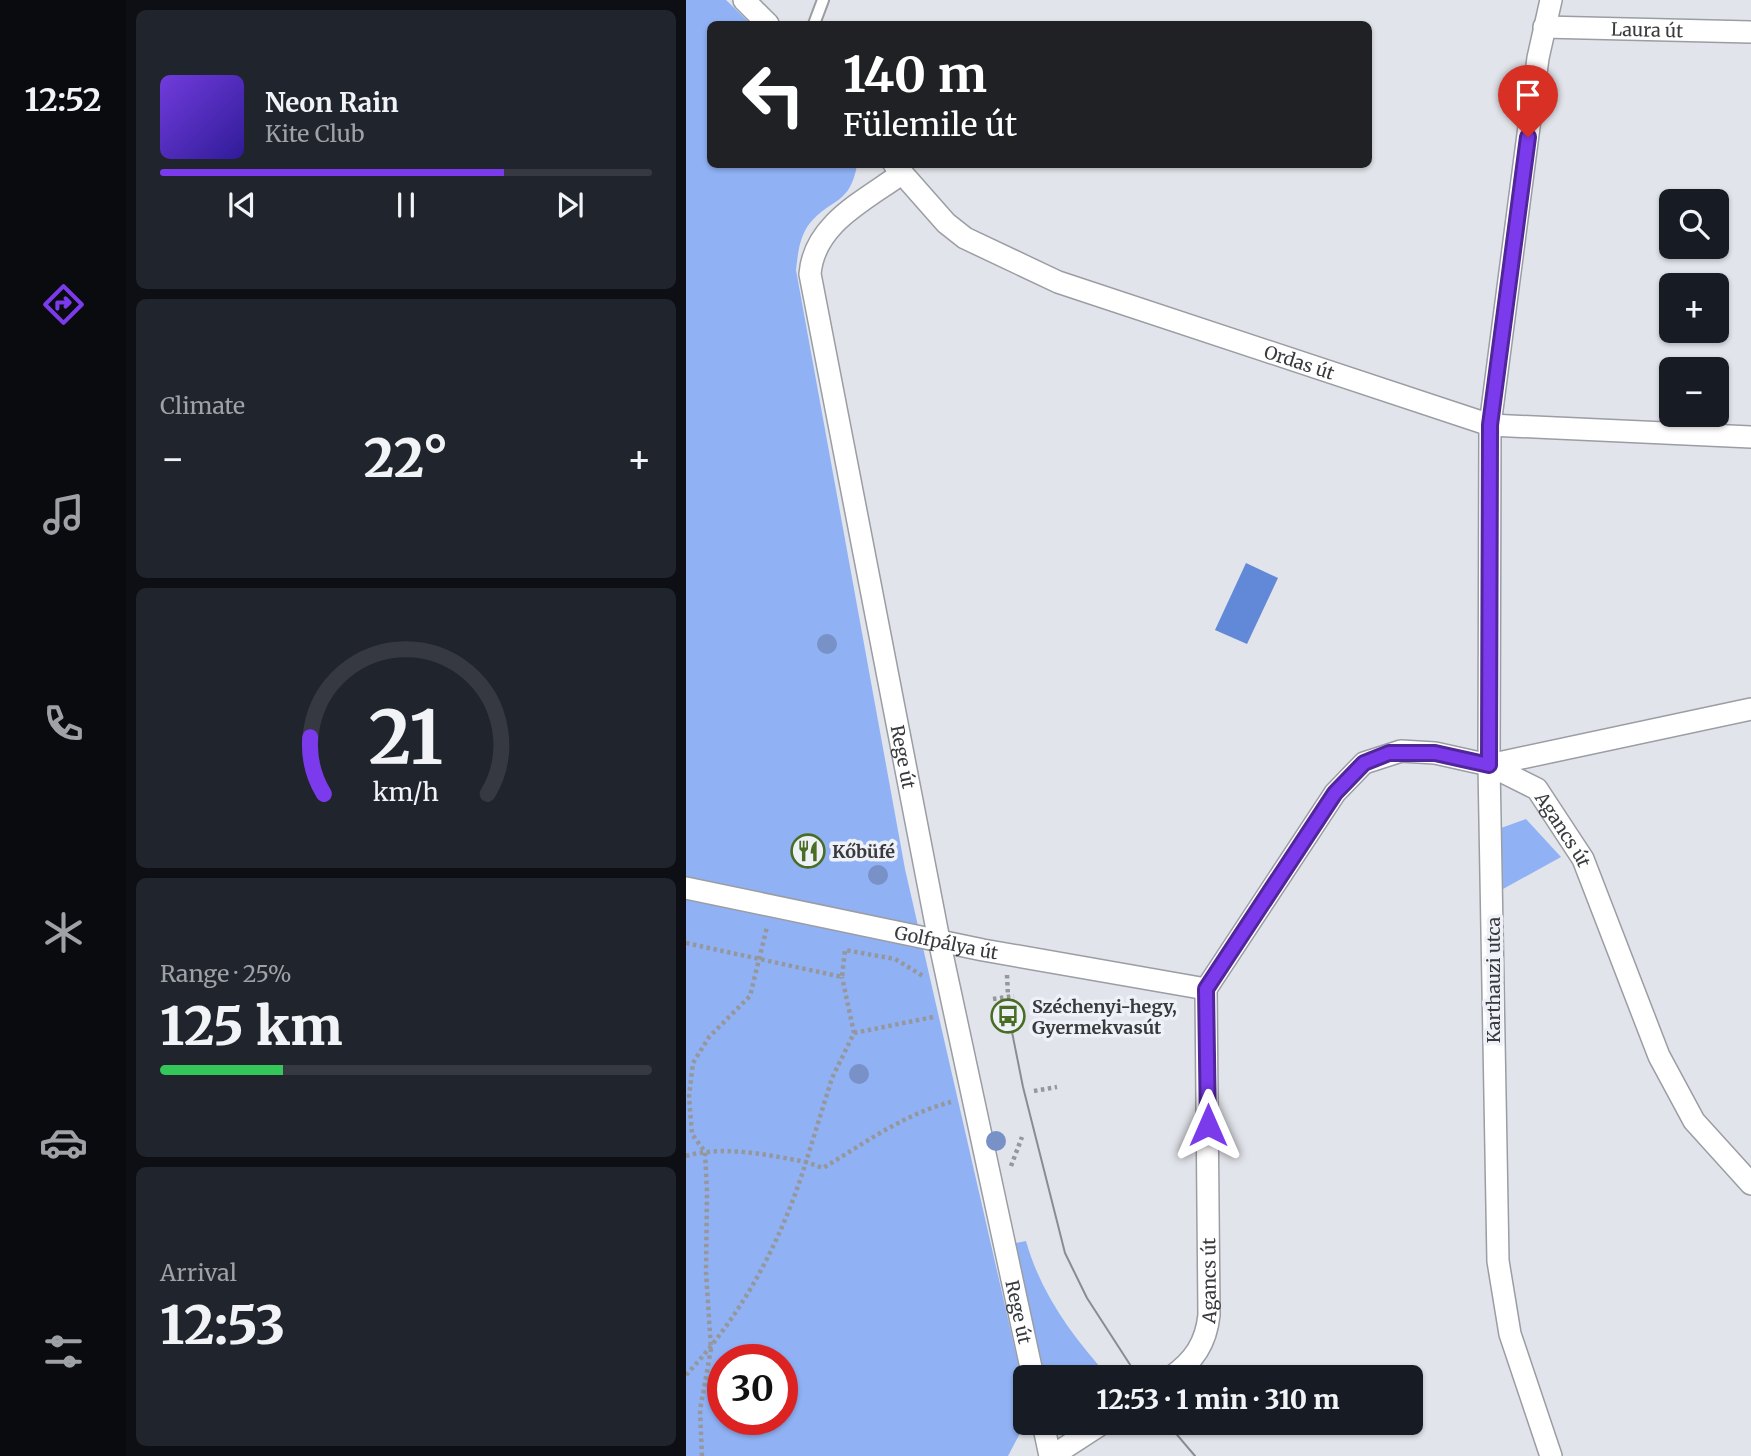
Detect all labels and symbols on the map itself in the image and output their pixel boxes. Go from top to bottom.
street label: Laura út [1611,17,1683,42]
pin [1498,65,1558,137]
street label: Ordas út [1261,340,1337,384]
street label: Rege út [886,723,921,791]
street label: Agancs út [1530,787,1596,870]
restaurant icon: Kőbüfé [789,832,827,870]
place label: Kőbüfé [832,840,895,863]
street label: Karthauzi utca [1482,916,1505,1043]
street label: Golfpálya út [893,920,1000,964]
place label: Széchenyi-hegy, Gyermekvasút [1032,995,1177,1039]
bus stop icon: Széchenyi-hegy, Gyermekvasút [989,997,1027,1035]
position arrow [1171,1088,1245,1162]
street label: Agancs út [1196,1238,1221,1325]
street label: Rege út [1001,1278,1037,1346]
speed limit sign: 30 [707,1344,798,1435]

